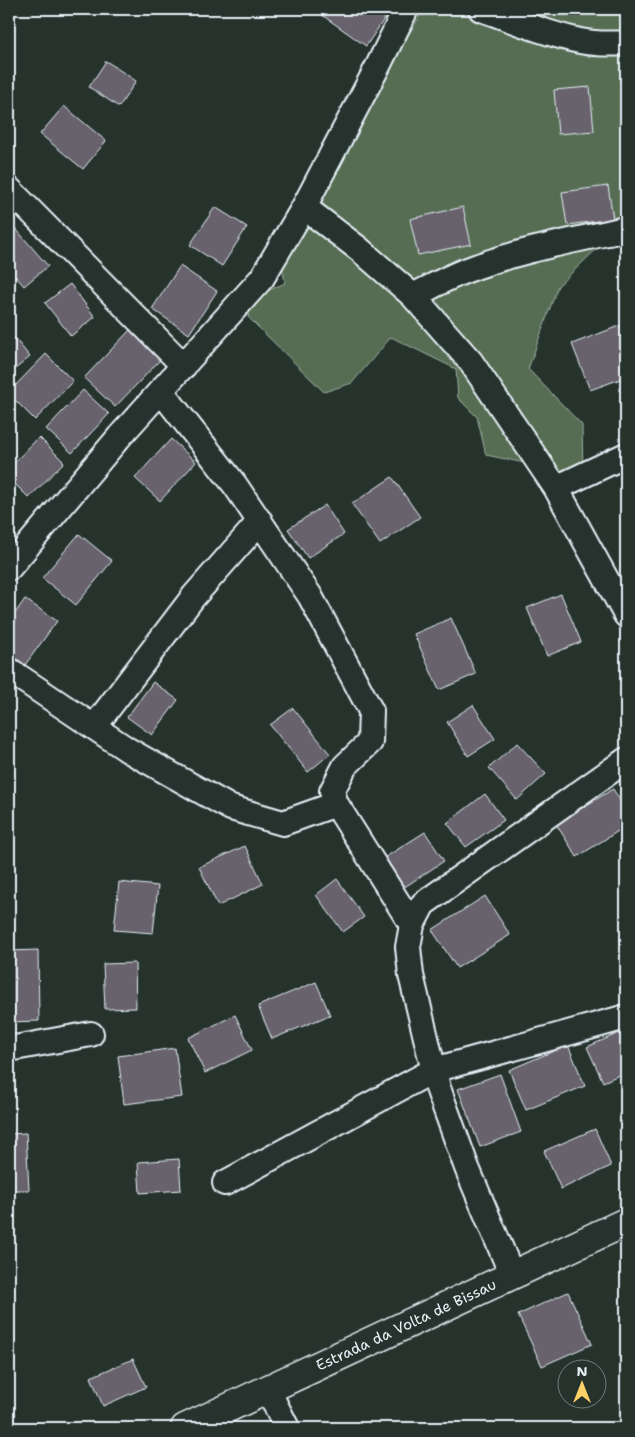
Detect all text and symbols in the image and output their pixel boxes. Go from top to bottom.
street label: Estrada da Volta de Bissau [313,1274,499,1376]
north arrow [558,1360,608,1410]
text: N [576,1362,588,1380]

